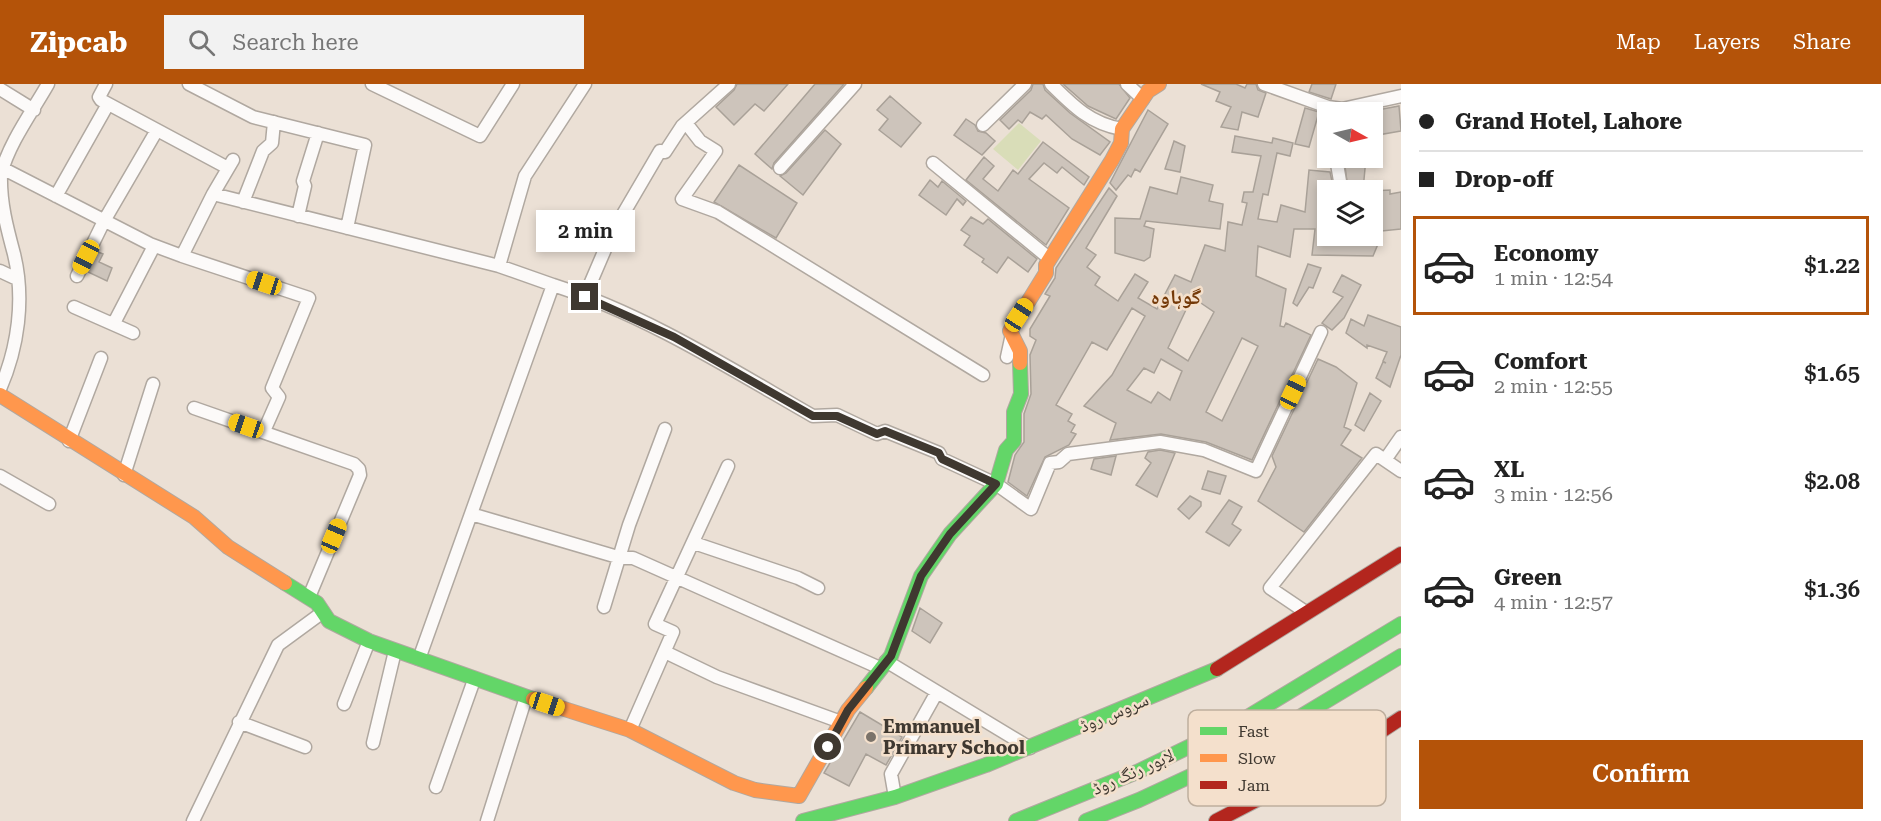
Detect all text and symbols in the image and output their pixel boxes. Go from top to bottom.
search box [164,15,584,69]
text: Zipcab [30,26,128,59]
icon: search [185,26,218,59]
text: Search here [233,30,359,55]
text: Map [1616,30,1661,54]
text: Layers [1694,30,1760,54]
text: Share [1793,30,1851,54]
north arrow [1317,102,1383,168]
map controls [1317,102,1383,246]
text: Grand Hotel, Lahore [1455,109,1682,134]
text: Drop-off [1455,167,1553,192]
button: layers [1317,180,1383,246]
callout: 2 min [536,210,634,252]
text: 2 min [558,219,613,243]
car [70,237,102,277]
icon: car [1422,239,1476,293]
text: Economy [1494,241,1598,266]
text: $1.22 [1804,253,1860,278]
text: 1 min · 12:54 [1494,266,1613,290]
car [244,269,284,297]
route end [571,283,598,310]
district label: گوہاوہ [1151,285,1201,309]
car [1002,295,1036,335]
icon: car [1422,347,1476,401]
text: Comfort [1494,349,1587,374]
text: $1.65 [1804,361,1860,386]
car [1277,372,1309,412]
text: 2 min · 12:55 [1494,374,1613,398]
car [226,412,266,440]
icon: car [1422,455,1476,509]
text: XL [1494,457,1524,482]
text: $2.08 [1804,469,1860,494]
text: 3 min · 12:56 [1494,482,1613,506]
car [319,516,349,556]
icon: car [1422,563,1476,617]
text: Green [1494,565,1562,590]
text: $1.36 [1804,577,1860,602]
text: 4 min · 12:57 [1494,590,1613,614]
street label: سروس روڈ [1076,689,1152,737]
car [527,690,567,718]
legend [1188,710,1386,806]
place label: Emmanuel Primary School [883,716,1025,758]
text: Fast [1238,722,1269,741]
marker: Emmanuel Primary School [864,730,878,744]
route start [814,733,841,760]
button: Confirm [1419,740,1863,809]
street label: لاہور رنگ روڈ [1089,744,1177,799]
text: Slow [1238,749,1276,768]
text: Jam [1238,776,1270,795]

